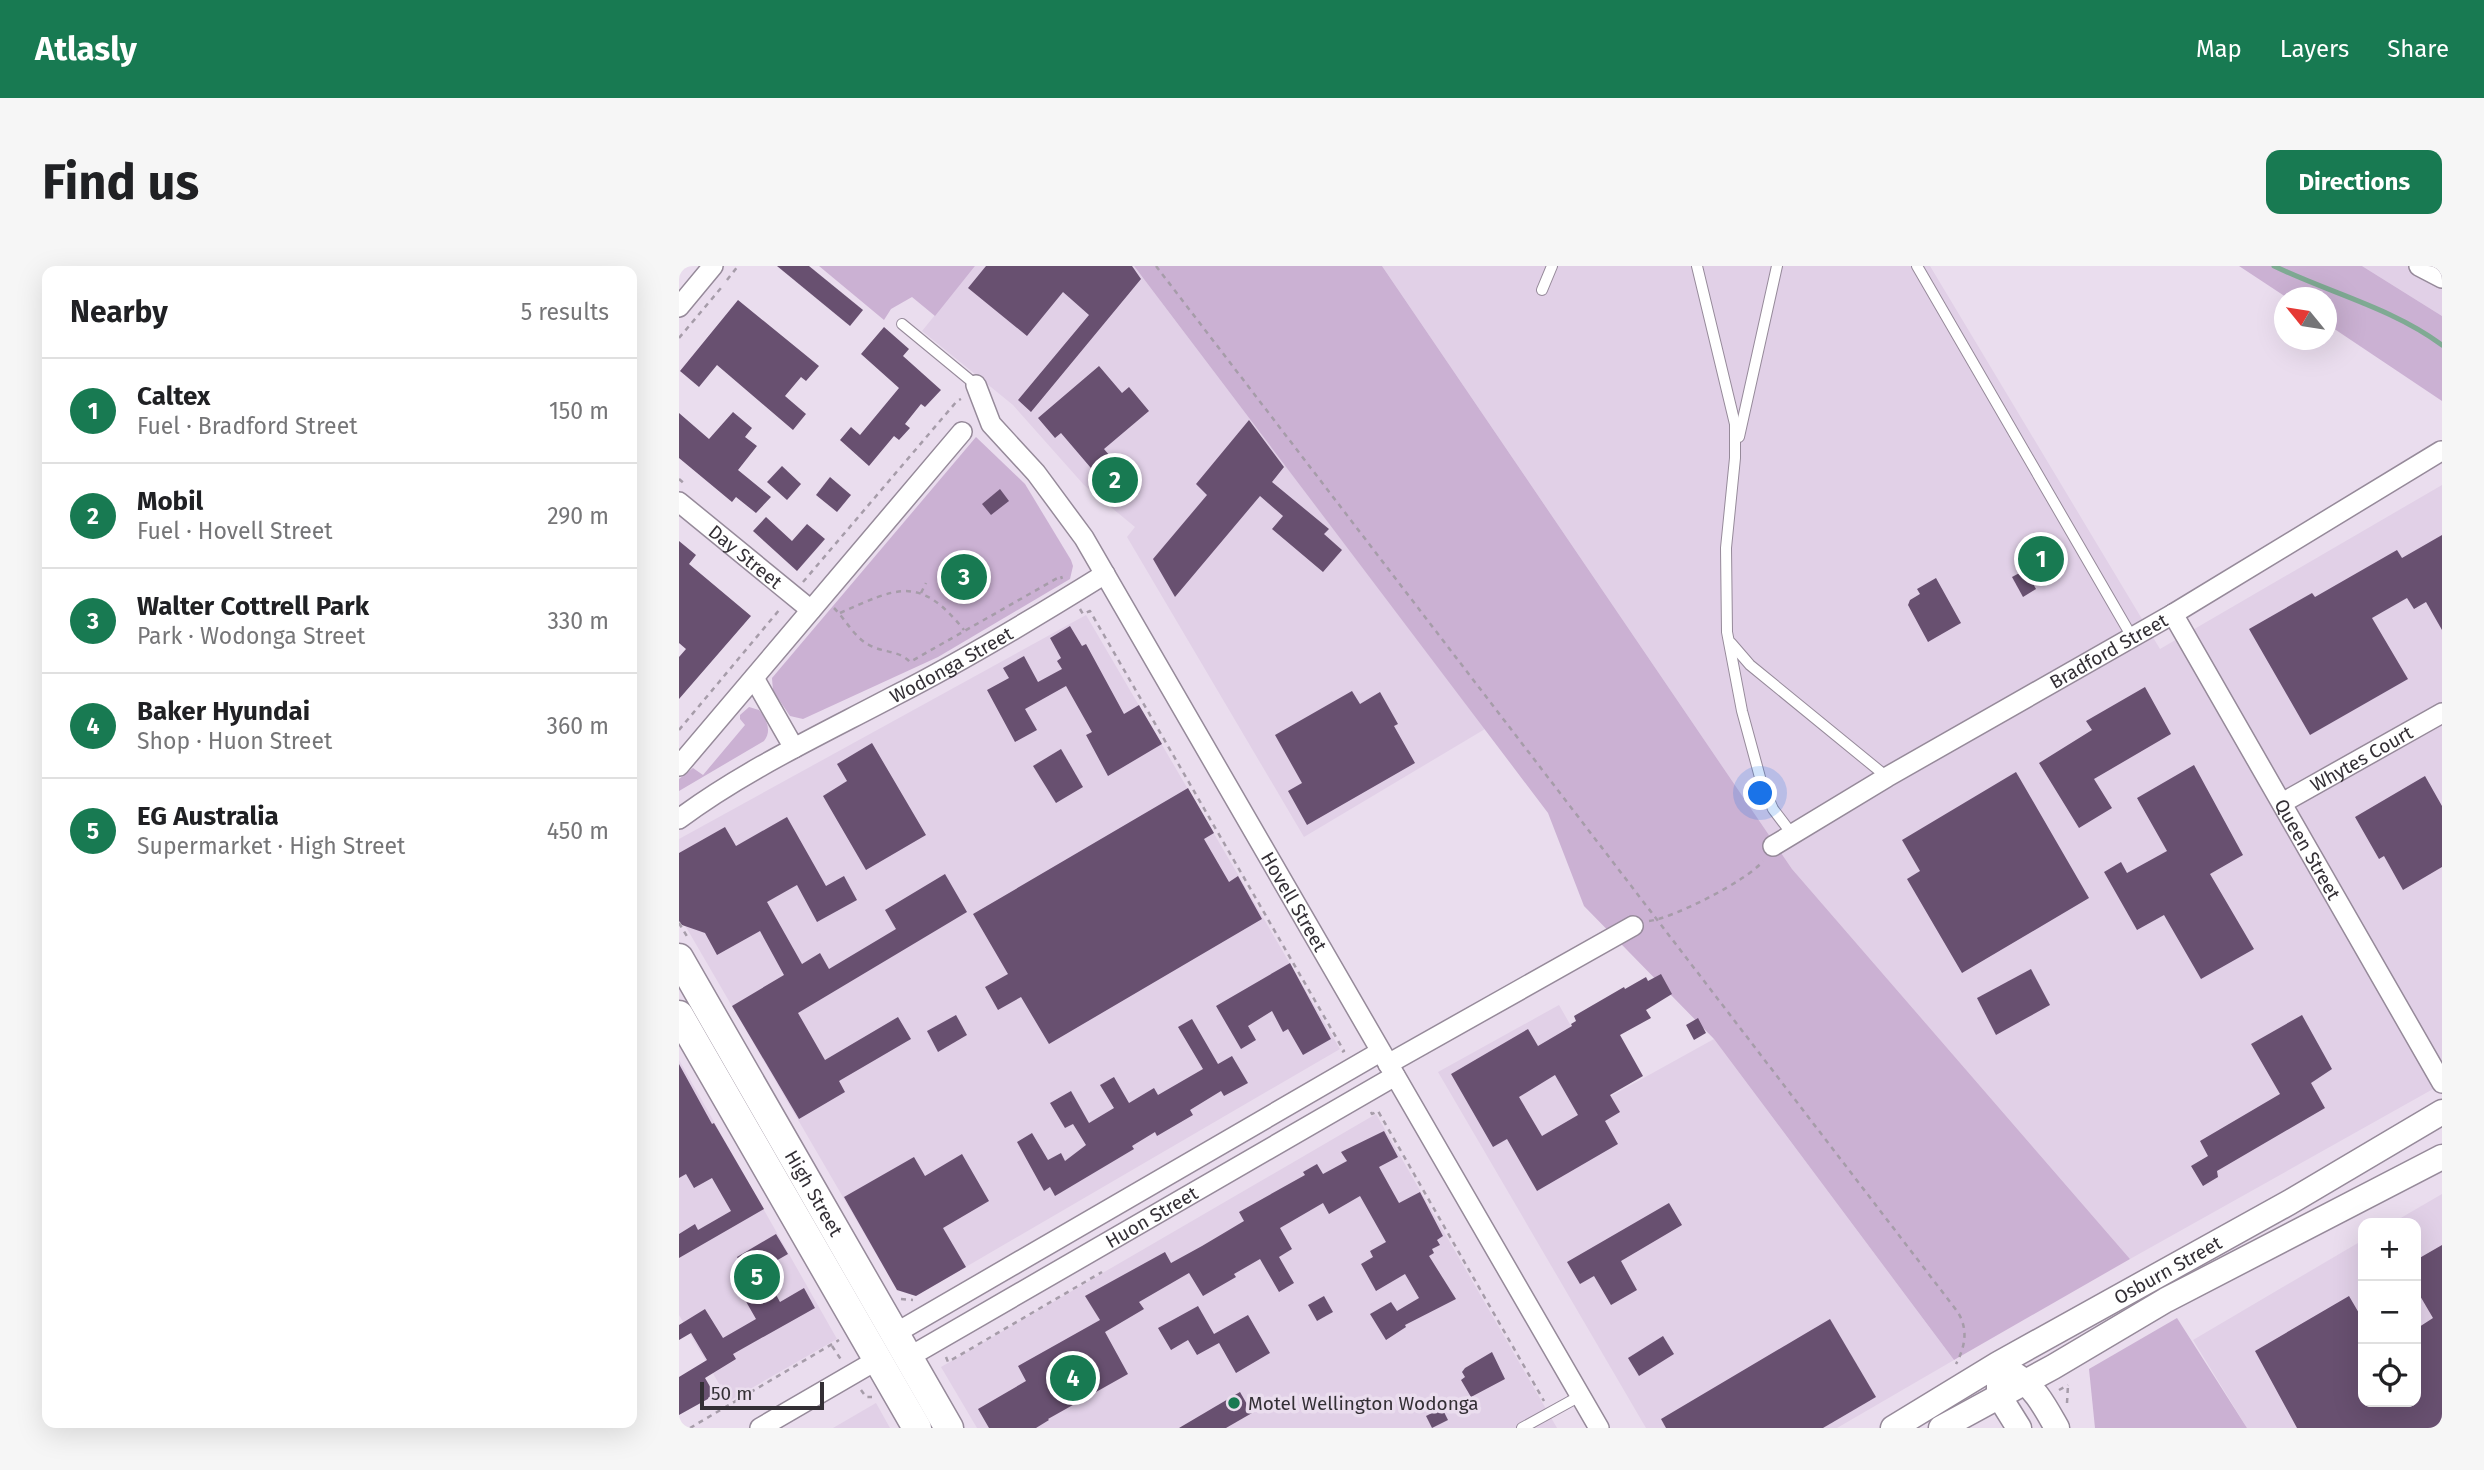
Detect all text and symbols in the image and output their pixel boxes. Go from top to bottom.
text: Atlasly [35,29,137,69]
text: Map [2196,35,2242,63]
text: Layers [2280,35,2349,63]
text: Share [2387,35,2449,63]
button: Directions [2266,150,2442,214]
text: Find us [42,153,199,212]
north arrow [2274,287,2337,350]
text: Nearby [70,294,168,330]
text: 5 results [521,298,609,326]
text: Caltex [137,381,210,412]
text: 1 [88,397,98,425]
text: 150 m [549,397,609,425]
text: Fuel · Bradford Street [137,412,357,440]
pin: 2 [1092,454,1138,506]
text: Mobil [137,486,203,517]
text: 2 [87,502,99,530]
text: 290 m [547,502,609,530]
text: Fuel · Hovell Street [137,517,333,545]
street label: Day Street [704,520,787,594]
pin: 1 [2018,533,2064,585]
pin: 3 [941,551,987,603]
text: Walter Cottrell Park [137,591,369,622]
text: 3 [87,607,99,635]
text: 330 m [547,607,609,635]
street label: Bradford Street [2046,609,2172,694]
text: Park · Wodonga Street [137,622,365,650]
street label: Wodonga Street [886,622,1017,708]
text: Baker Hyundai [137,696,310,727]
text: 4 [87,712,100,740]
text: 360 m [547,712,609,740]
street label: Whytes Court [2306,721,2417,797]
text: Shop · Huon Street [137,727,332,755]
your location [1743,776,1777,810]
street label: Queen Street [2269,795,2345,904]
text: EG Australia [137,801,279,832]
text: 5 [87,817,99,845]
text: 450 m [547,817,609,845]
text: Supermarket · High Street [137,832,405,860]
street label: Hovell Street [1256,848,1332,956]
street label: High Street [780,1146,847,1241]
street label: Huon Street [1101,1182,1202,1253]
map controls [2358,1218,2421,1407]
button: + [2358,1218,2421,1281]
street label: Osburn Street [2110,1231,2226,1309]
pin: 5 [734,1251,780,1303]
button: − [2358,1281,2421,1344]
button: locate [2358,1344,2421,1407]
pin: 4 [1050,1352,1096,1404]
scale bar [700,1379,824,1411]
text: 50 m [711,1382,752,1405]
place label: Motel Wellington Wodonga [1248,1392,1479,1415]
marker: Motel Wellington Wodonga [1226,1395,1242,1411]

